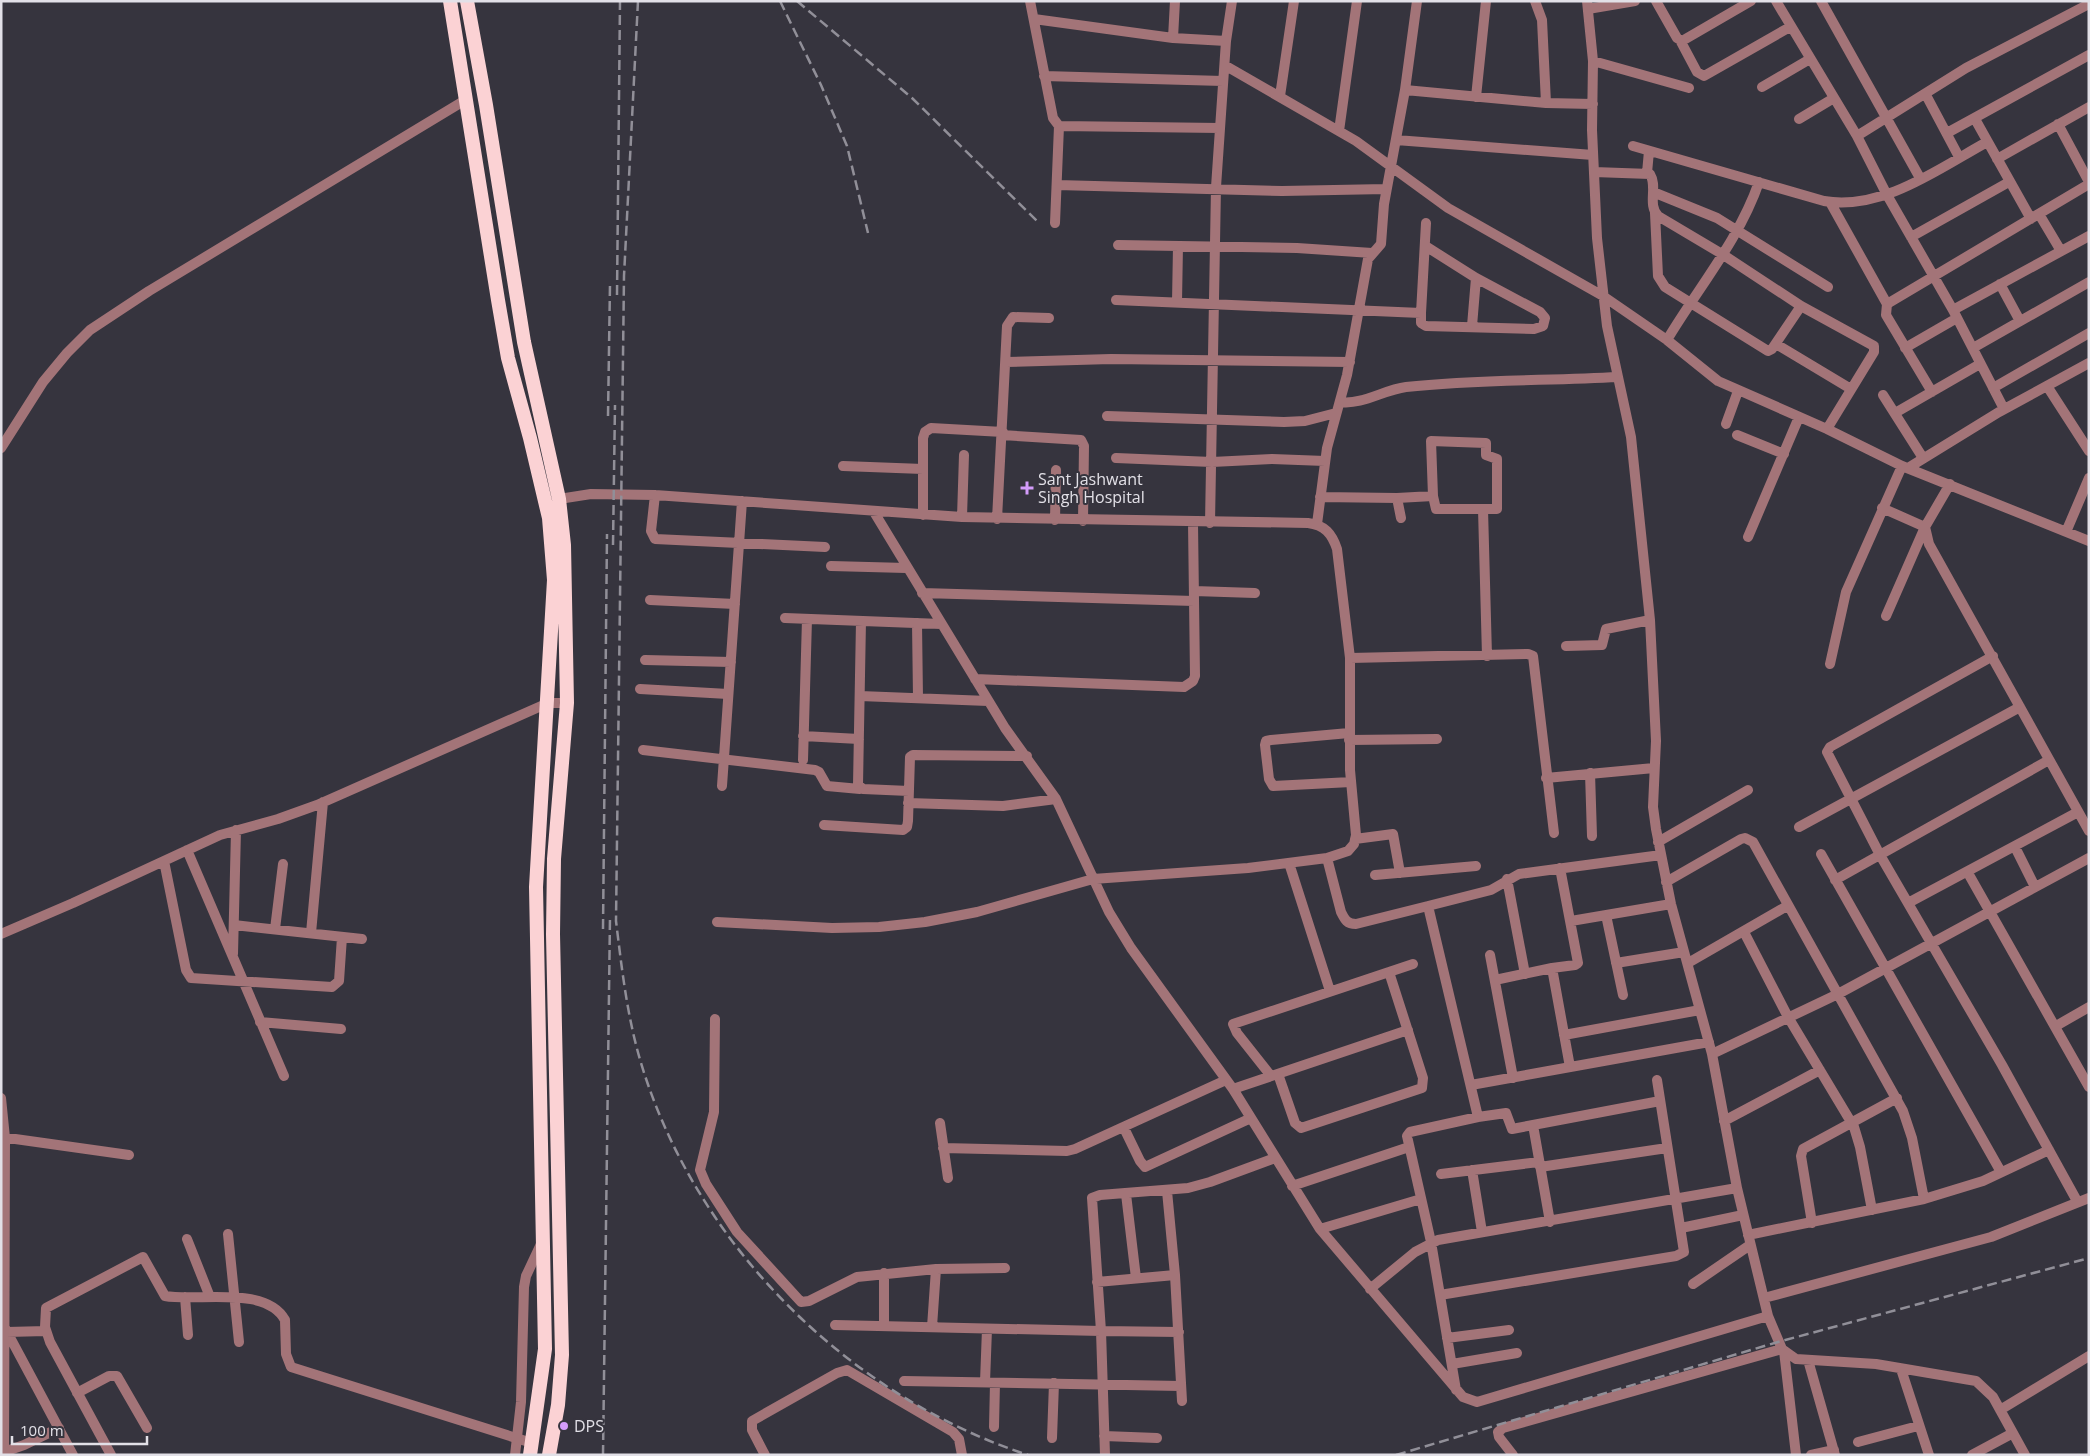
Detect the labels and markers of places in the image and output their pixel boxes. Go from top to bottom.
place label: Sant Jashwant Singh Hospital [1038,468,1145,508]
marker: Sant Jashwant Singh Hospital [1020,481,1034,495]
place label: DPS [574,1415,604,1437]
marker: DPS [558,1420,570,1432]

